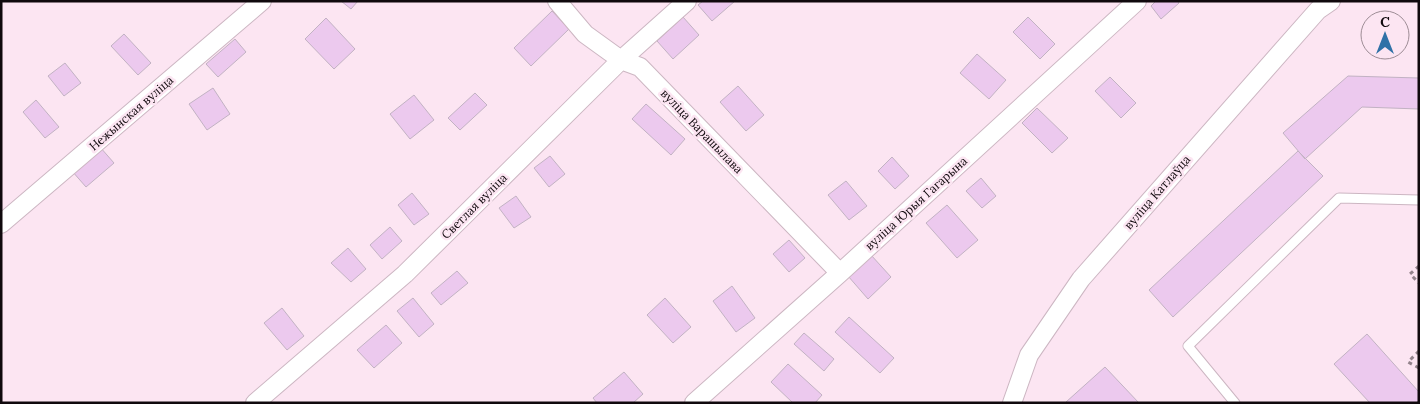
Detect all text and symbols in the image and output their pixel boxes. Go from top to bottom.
north arrow [1360,10,1410,60]
text: С [1380,13,1390,31]
street label: Нежынская вуліца [86,72,176,154]
street label: вуліца Варашылава [658,86,746,176]
street label: вуліца Катлаўца [1121,152,1193,232]
street label: вуліца Юрыя Гагарына [862,153,970,253]
street label: Светлая вуліца [438,170,510,242]

